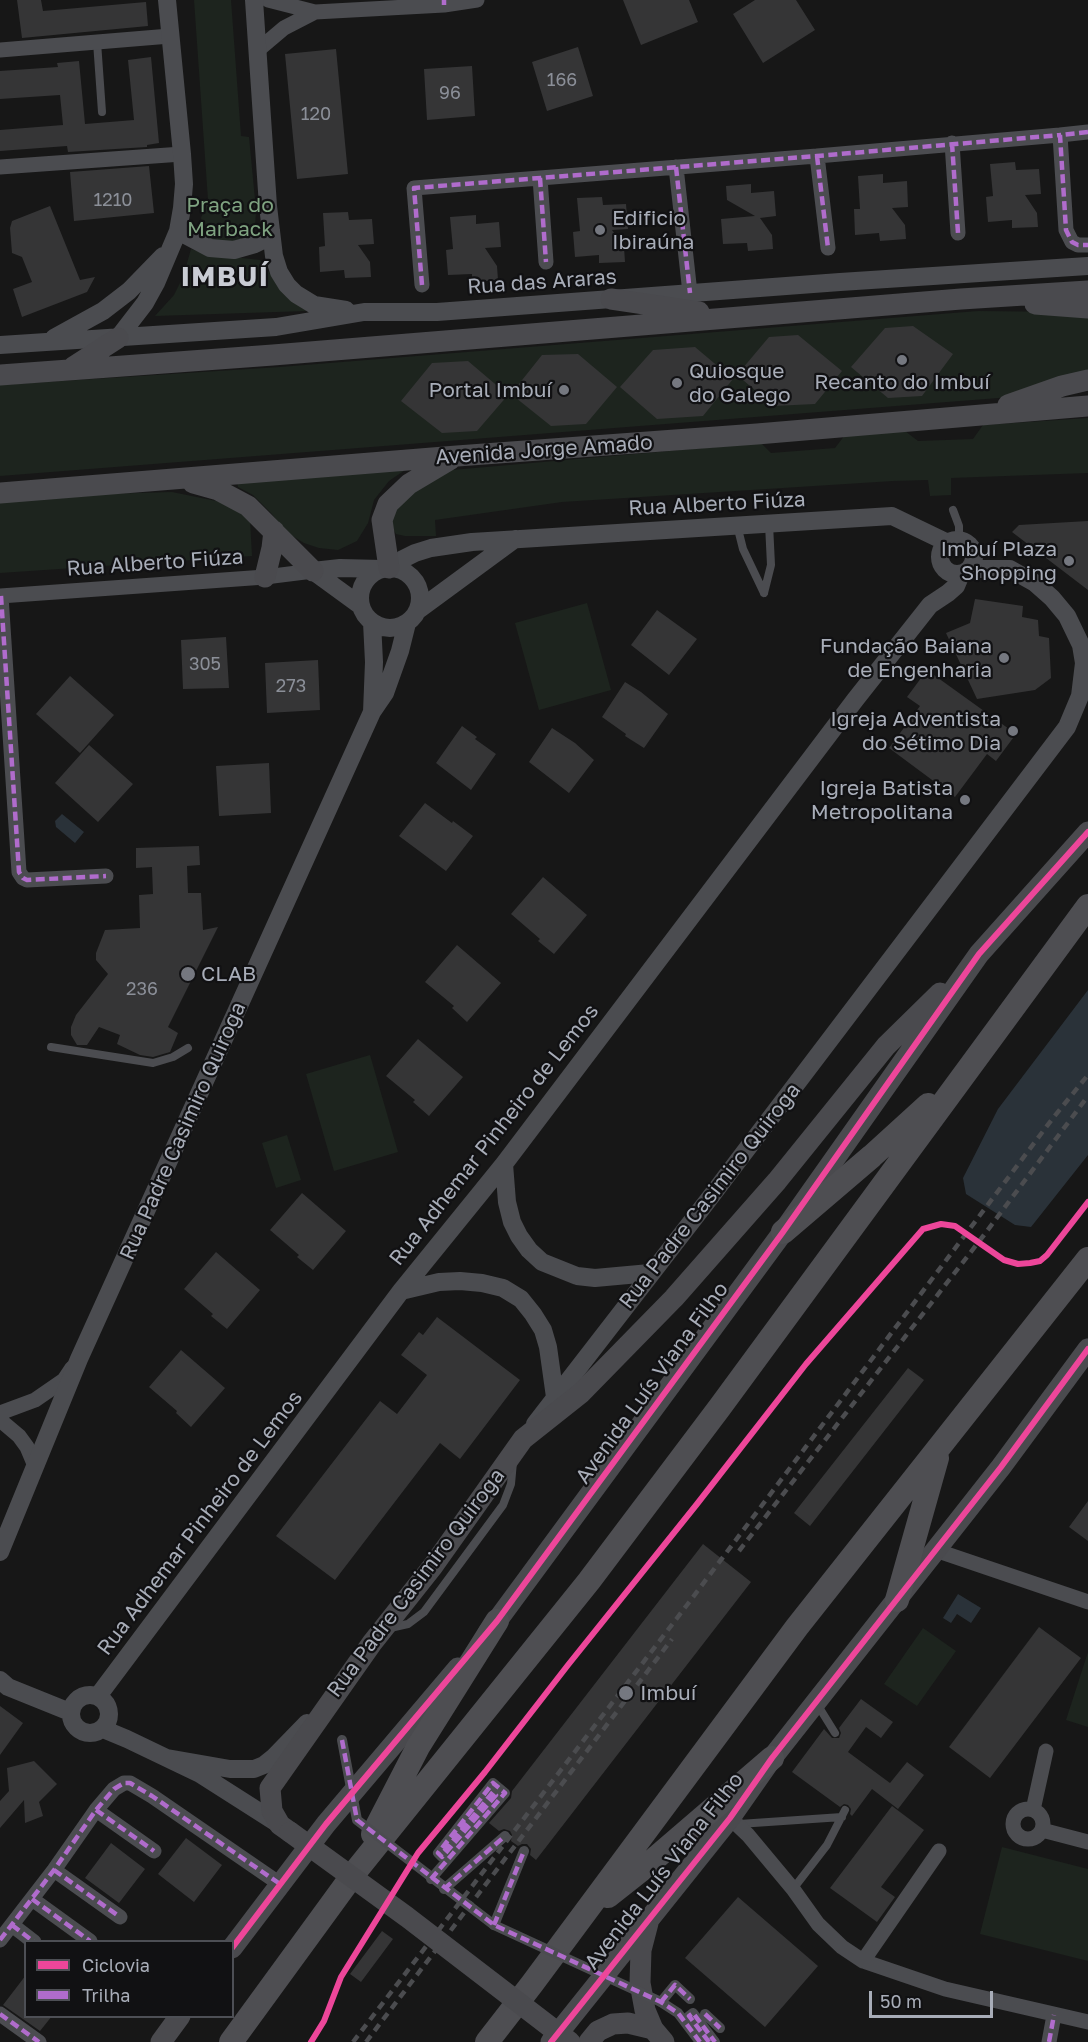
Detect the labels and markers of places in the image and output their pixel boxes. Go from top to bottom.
place label: Edificio Ibiraúna [612,205,694,255]
marker: Edificio Ibiraúna [593,223,607,237]
marker: Recanto do Imbuí [895,353,909,367]
place label: Quiosque do Galego [689,358,791,408]
place label: Recanto do Imbuí [814,369,990,395]
marker: Quiosque do Galego [670,376,684,390]
place label: Portal Imbuí [429,377,552,403]
marker: Portal Imbuí [557,383,571,397]
place label: Imbuí Plaza Shopping [940,536,1057,586]
marker: Imbuí Plaza Shopping [1062,554,1076,568]
place label: Fundação Baiana de Engenharia [820,633,992,683]
marker: Fundação Baiana de Engenharia [997,651,1011,665]
place label: Igreja Adventista do Sétimo Dia [830,706,1001,756]
marker: Igreja Adventista do Sétimo Dia [1006,724,1020,738]
place label: Igreja Batista Metropolitana [811,775,953,825]
marker: Igreja Batista Metropolitana [958,793,972,807]
place label: CLAB [201,961,256,987]
marker: CLAB [179,965,197,983]
place label: Imbuí [640,1680,696,1706]
marker: Imbuí [617,1684,635,1702]

